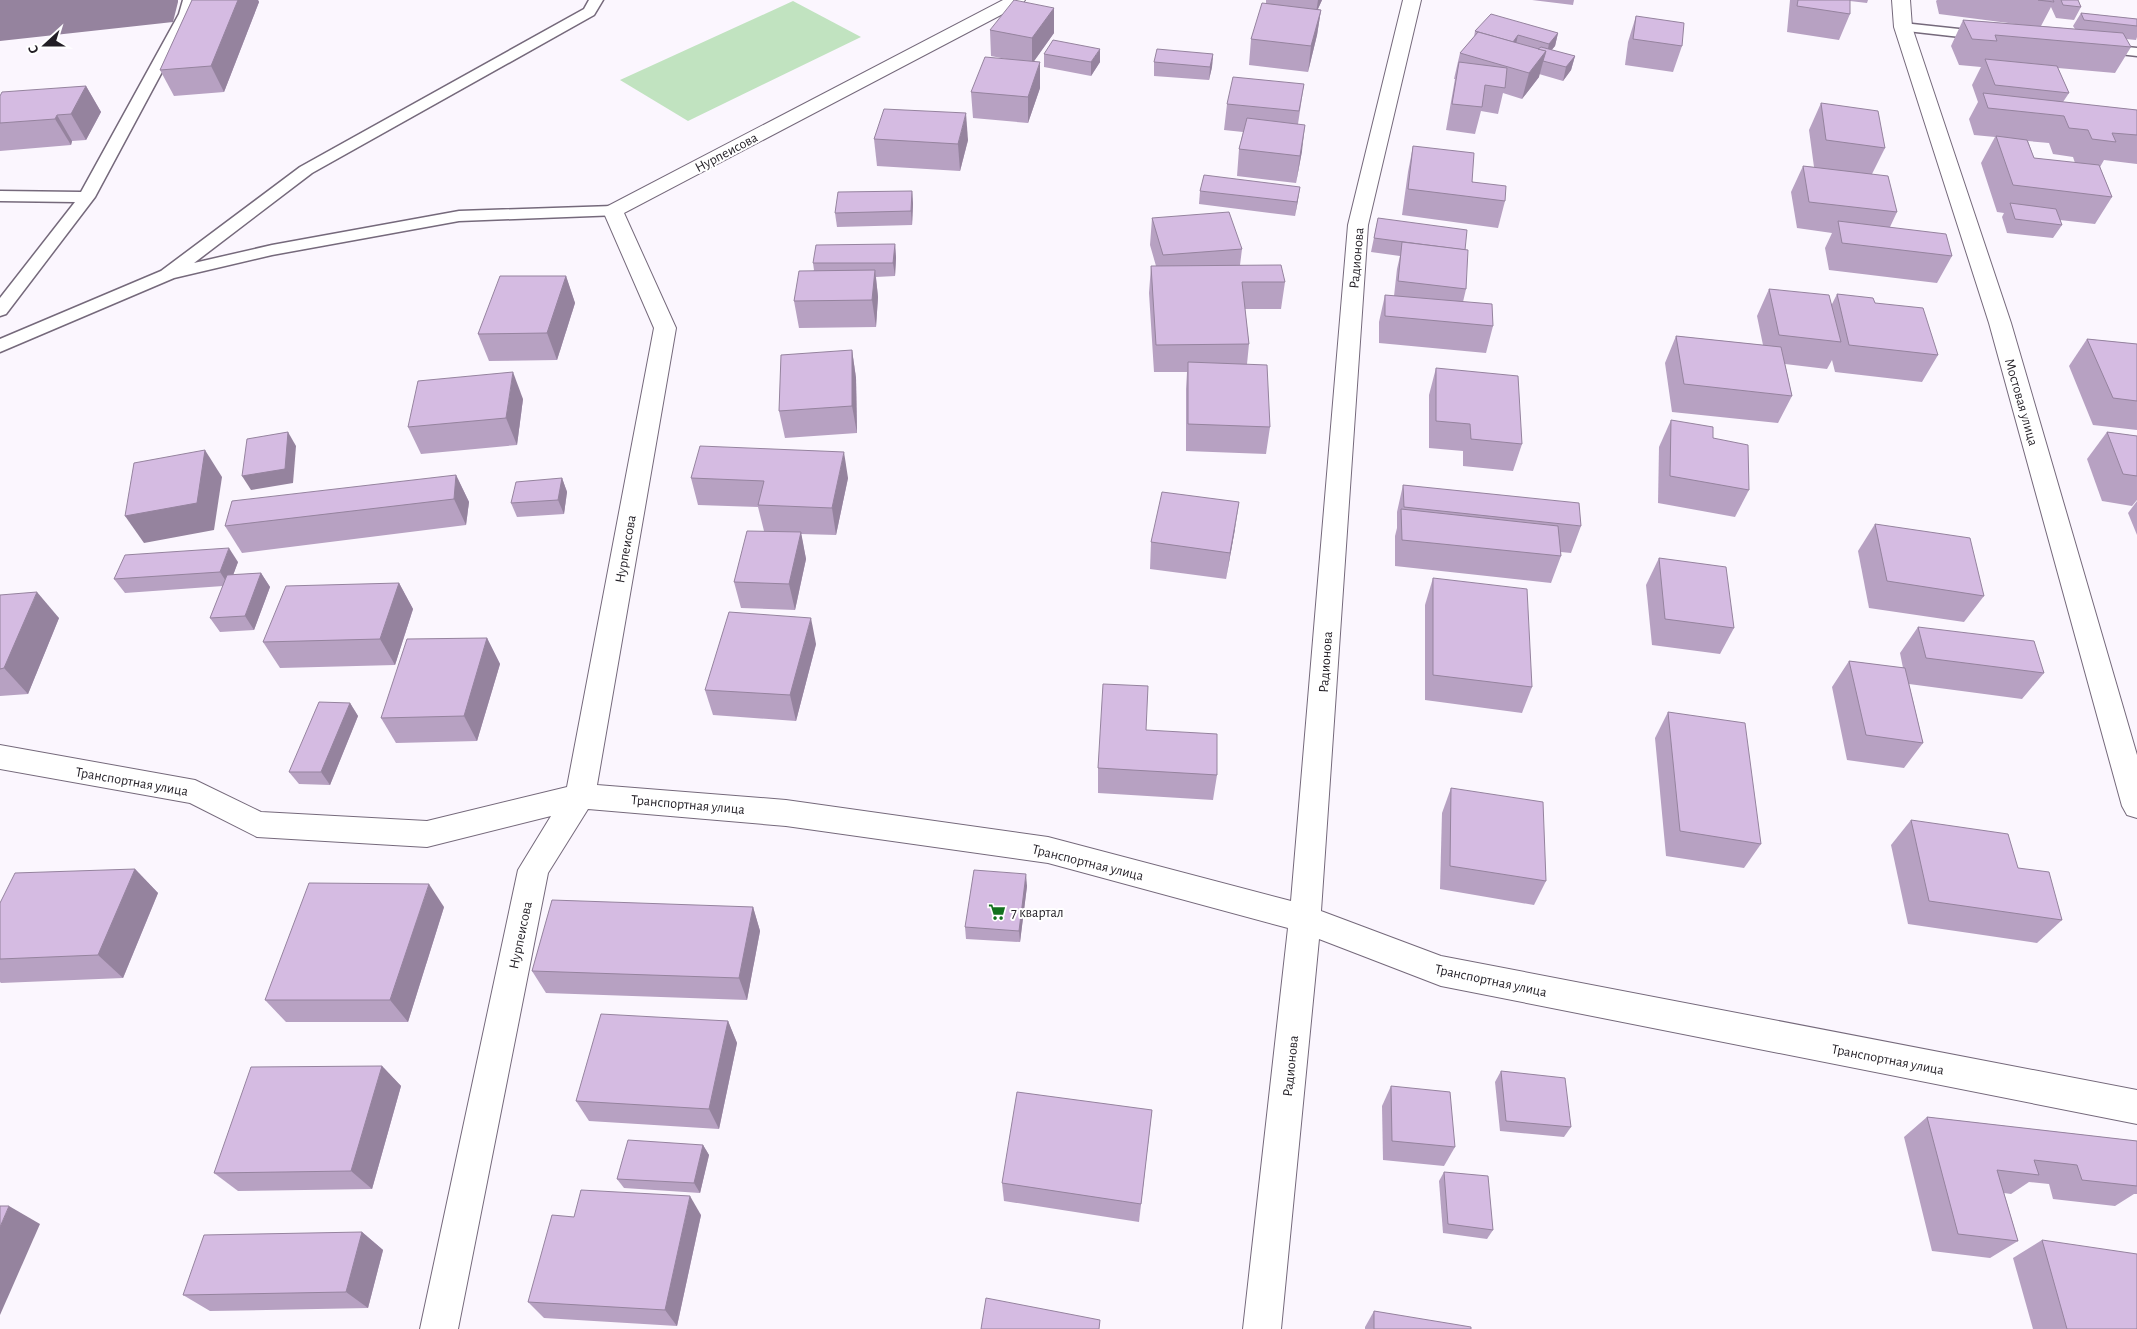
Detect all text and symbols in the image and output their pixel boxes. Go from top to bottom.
north arrow [20,20,70,70]
text: С [26,43,42,55]
street label: Нурпеисова [693,130,761,175]
street label: Радионова [1347,226,1367,289]
street label: Мостовая улица [2002,357,2040,448]
street label: Нурпеисова [613,514,639,584]
street label: Радионова [1317,630,1335,693]
street label: Транспортная улица [74,765,190,799]
street label: Транспортная улица [630,793,746,817]
street label: Транспортная улица [1031,842,1145,884]
street label: Нурпеисова [507,900,535,970]
supermarket icon: 7 квартал [987,902,1007,922]
place label: 7 квартал [1011,906,1063,920]
street label: Транспортная улица [1434,962,1549,1000]
street label: Радионова [1281,1034,1301,1097]
street label: Транспортная улица [1830,1042,1946,1078]

